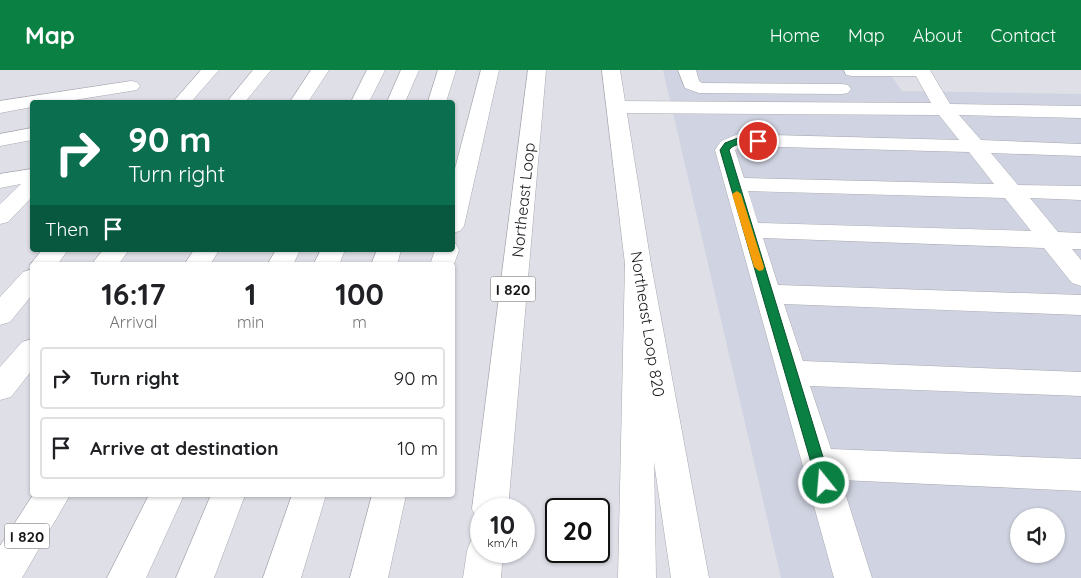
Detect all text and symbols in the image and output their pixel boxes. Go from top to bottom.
text: Map [25,20,75,50]
text: Home [770,24,820,47]
text: Map [848,24,885,47]
text: About [913,24,963,47]
text: Contact [991,24,1056,47]
text: 90 m [128,117,211,161]
icon: right [45,120,110,185]
pin [737,120,779,162]
icon: arrive [744,127,772,155]
street label: Northeast Loop [507,141,539,259]
text: Turn right [128,160,225,188]
icon: arrive [99,215,127,243]
text: Then [45,217,89,241]
street label: Northeast Loop 820 [627,250,669,398]
text: 16:17 [101,275,166,313]
text: 1 [245,275,256,313]
text: 100 [335,275,384,313]
road number: I 820 [490,276,536,302]
text: Arrival [110,312,157,332]
text: min [237,312,264,332]
text: m [352,312,367,332]
icon: right [47,364,75,392]
text: Turn right [90,366,179,390]
text: 90 m [394,366,438,390]
icon: arrive [47,434,75,462]
text: Arrive at destination [90,436,279,460]
text: 10 m [397,436,438,460]
position arrow [797,456,849,508]
speed limit sign: 20 [545,498,610,563]
map controls [1010,508,1065,563]
button: sound [1010,508,1065,563]
text: 10 [490,509,515,540]
road number: I 820 [5,524,50,548]
text: km/h [487,535,518,550]

